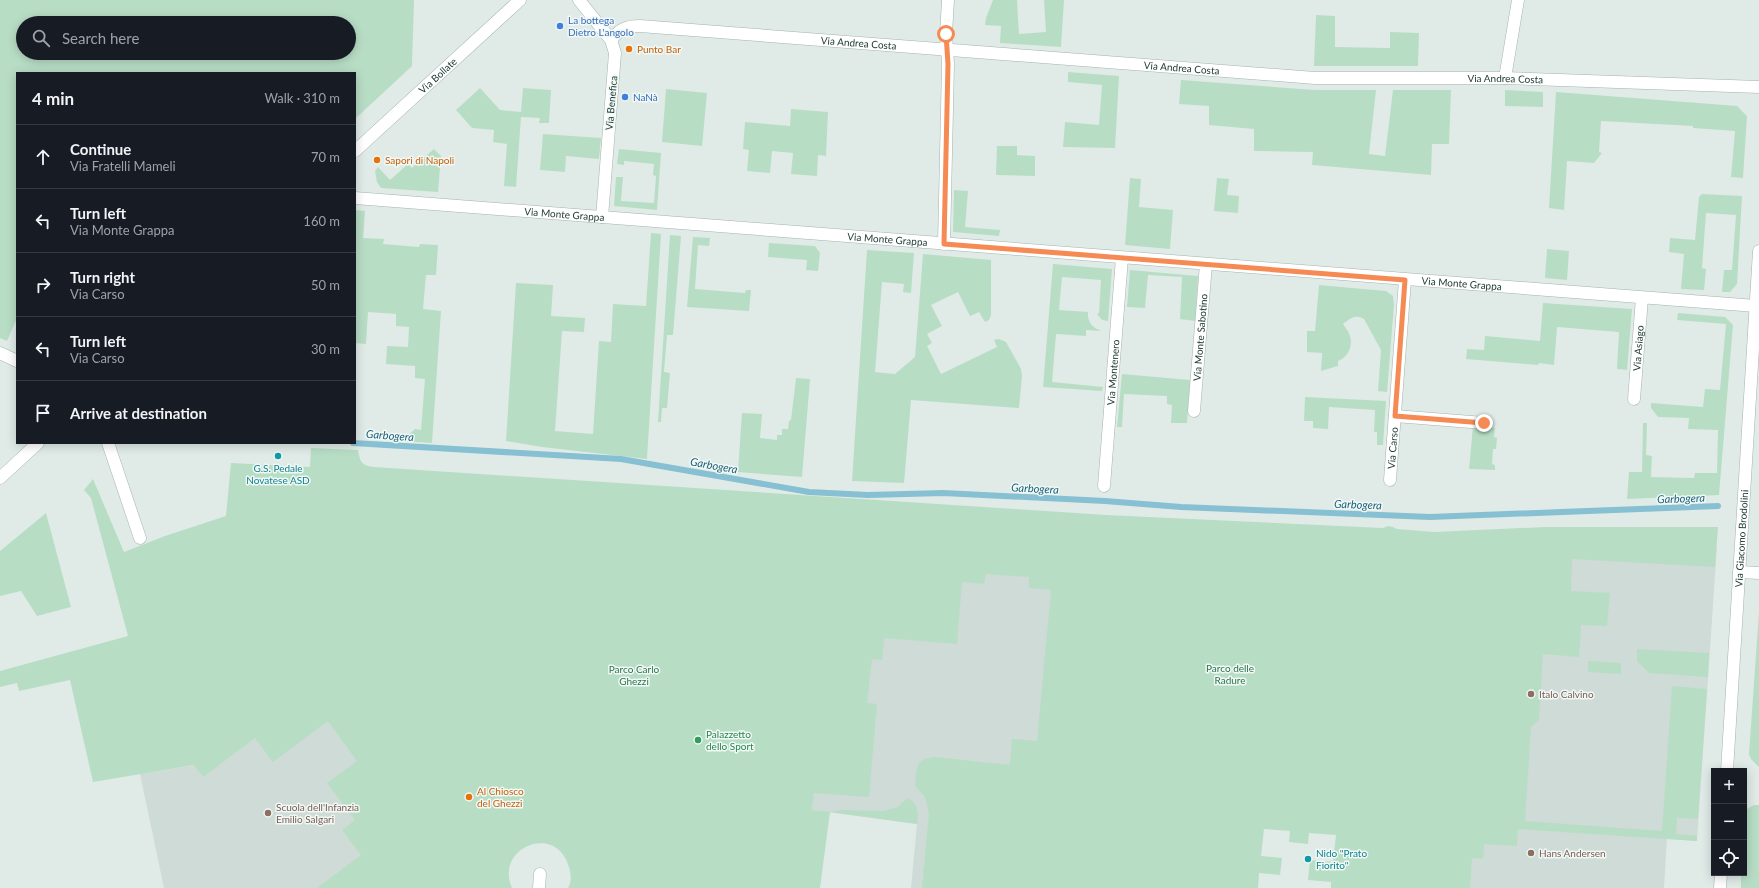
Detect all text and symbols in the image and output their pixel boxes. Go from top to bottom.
place label: La bottega Dietro L'angolo [568,14,634,38]
search box [16,16,356,60]
marker: La bottega Dietro L'angolo [555,21,565,31]
route start [937,25,955,43]
icon: search [30,27,52,49]
text: Search here [62,29,139,47]
street label: Via Andrea Costa [820,34,897,52]
place label: Punto Bar [637,43,681,55]
marker: Punto Bar [624,44,634,54]
street label: Via Bollate [416,55,459,96]
street label: Via Andrea Costa [1143,59,1220,77]
street label: Via Andrea Costa [1467,72,1543,85]
street label: Via Benefica [603,75,619,131]
text: 4 min [32,88,74,109]
text: Walk · 310 m [264,90,340,106]
place label: NaNà [633,91,658,103]
marker: NaNà [620,92,630,102]
text: Continue [70,140,131,158]
icon: ahead [32,146,54,168]
text: 70 m [311,149,340,165]
place label: Sapori di Napoli [385,154,454,166]
marker: Sapori di Napoli [372,155,382,165]
text: Via Fratelli Mameli [70,158,176,174]
text: Turn left [70,204,126,222]
street label: Via Monte Grappa [524,205,605,223]
icon: left [32,210,54,232]
text: 160 m [303,213,340,229]
text: Via Monte Grappa [70,222,174,238]
street label: Via Monte Grappa [847,230,928,248]
text: Turn right [70,268,135,286]
icon: right [32,274,54,296]
street label: Via Monte Grappa [1421,274,1502,292]
text: 50 m [311,277,340,293]
text: Via Carso [70,286,125,302]
street label: Via Monte Sabotino [1190,293,1210,381]
street label: Via Asiago [1630,325,1646,371]
text: Turn left [70,332,126,350]
icon: left [32,338,54,360]
street label: Via Montenero [1104,339,1122,406]
text: 30 m [311,341,340,357]
text: Via Carso [70,350,125,366]
icon: arrive [32,402,54,424]
text: Arrive at destination [70,404,207,422]
route end [1475,414,1493,432]
street label: Via Carso [1385,426,1400,470]
water label: Garbogera [366,427,415,443]
marker: G.S. Pedale Novatese ASD [273,451,283,461]
water label: Garbogera [689,454,739,476]
place label: G.S. Pedale Novatese ASD [246,462,310,486]
water label: Garbogera [1011,480,1060,496]
street label: Via Giacomo Brodolini [1732,489,1750,588]
water label: Garbogera [1657,491,1705,505]
water label: Garbogera [1334,497,1382,511]
park label: Parco delle Radure [1206,662,1254,686]
park label: Parco Carlo Ghezzi [609,663,660,687]
place label: Italo Calvino [1539,688,1594,700]
marker: Italo Calvino [1526,689,1536,699]
place label: Palazzetto dello Sport [706,728,754,752]
marker: Palazzetto dello Sport [693,735,703,745]
map controls [1711,768,1747,876]
button: + [1711,768,1747,804]
place label: Al Chiosco del Ghezzi [477,785,524,809]
marker: Al Chiosco del Ghezzi [464,792,474,802]
place label: Scuola dell'Infanzia Emilio Salgari [276,801,359,825]
button: − [1711,804,1747,840]
marker: Scuola dell'Infanzia Emilio Salgari [263,808,273,818]
button: locate [1711,840,1747,876]
place label: Nido "Prato Fiorito" [1316,847,1367,871]
place label: Hans Andersen [1539,847,1606,859]
marker: Hans Andersen [1526,848,1536,858]
marker: Nido "Prato Fiorito" [1303,854,1313,864]

